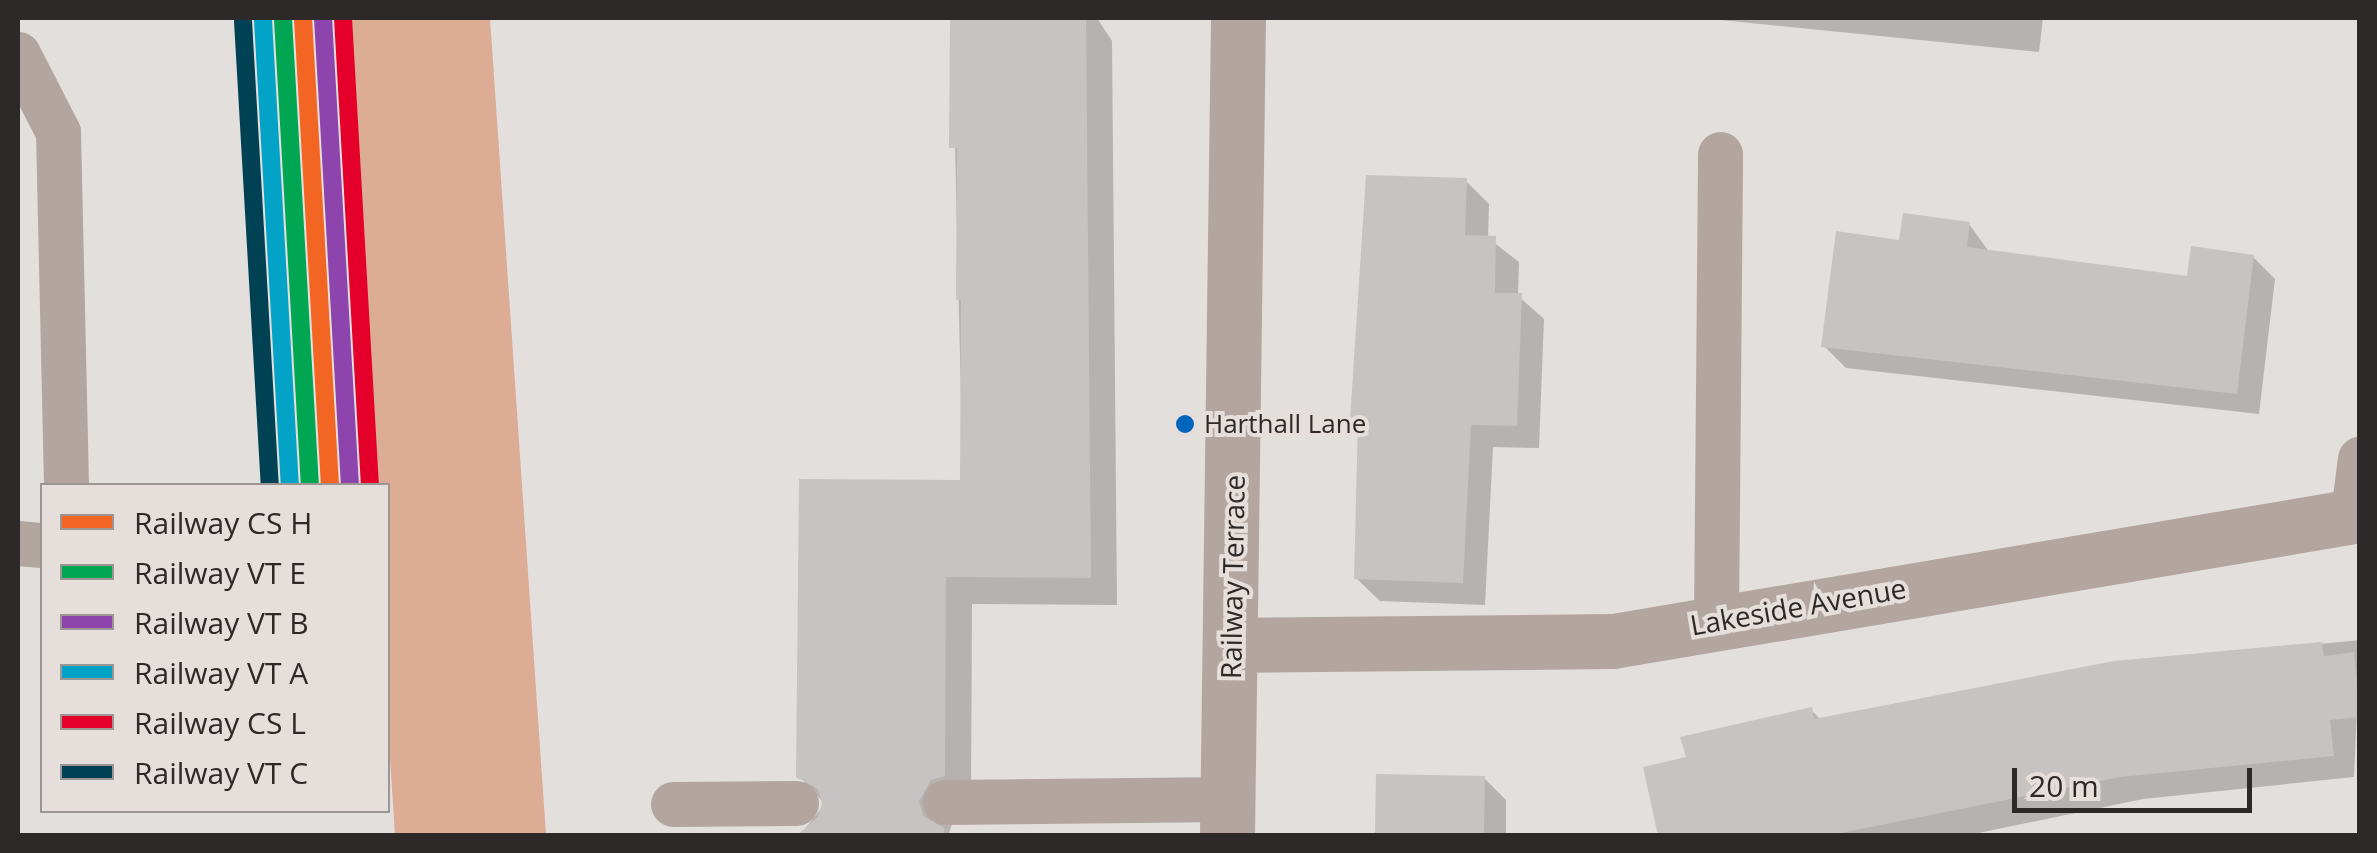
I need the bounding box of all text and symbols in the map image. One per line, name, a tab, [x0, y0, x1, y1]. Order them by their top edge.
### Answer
place label: Harthall Lane	[1204, 408, 1366, 440]
marker: Harthall Lane	[1175, 414, 1195, 434]
street label: Railway Terrace	[1213, 475, 1251, 679]
legend	[40, 483, 390, 813]
text: Railway CS H	[134, 502, 312, 543]
text: Railway VT E	[134, 552, 306, 593]
street label: Lakeside Avenue	[1687, 570, 1909, 642]
text: Railway VT B	[134, 602, 309, 643]
text: Railway VT A	[134, 652, 308, 693]
text: Railway CS L	[134, 702, 306, 743]
scale bar	[2017, 748, 2257, 810]
text: Railway VT C	[134, 752, 308, 793]
text: 20 m	[2029, 765, 2099, 806]

